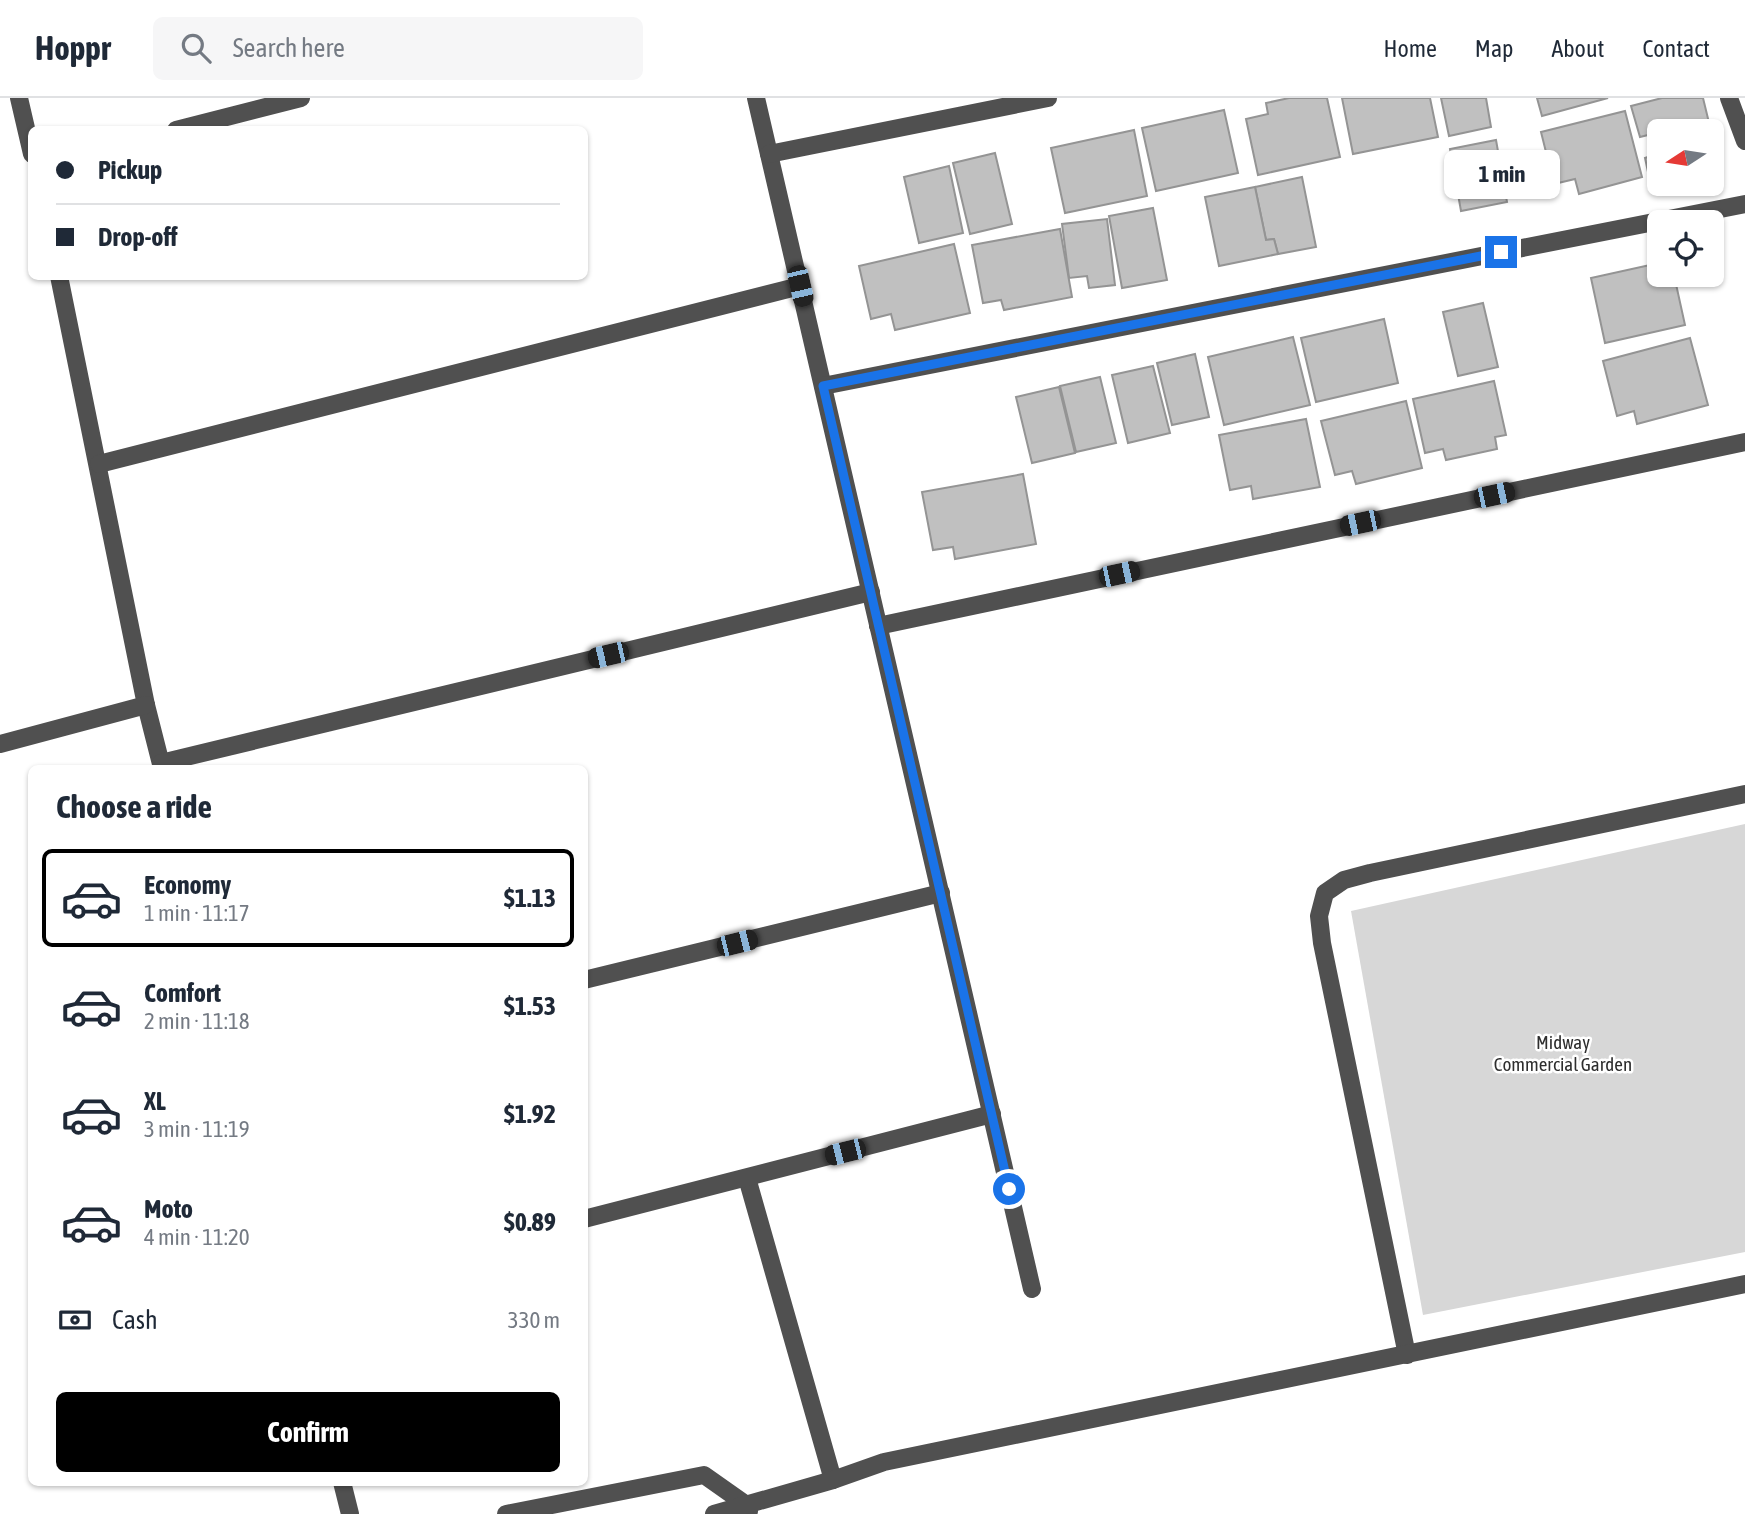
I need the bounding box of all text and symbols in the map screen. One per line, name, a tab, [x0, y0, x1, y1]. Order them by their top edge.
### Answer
search box	[153, 17, 643, 80]
text: Hoppr	[35, 29, 111, 67]
icon: search	[177, 29, 215, 67]
text: Search here	[233, 33, 345, 63]
text: Home	[1383, 35, 1437, 62]
text: Map	[1475, 35, 1513, 62]
text: About	[1551, 35, 1604, 62]
text: Contact	[1642, 35, 1710, 62]
north arrow	[1647, 119, 1724, 196]
map controls	[1647, 119, 1724, 287]
callout: 1 min	[1443, 150, 1559, 200]
text: Pickup	[98, 155, 162, 185]
text: 1 min	[1479, 161, 1525, 187]
button: locate	[1647, 210, 1724, 287]
text: Drop-off	[98, 222, 178, 252]
route end	[1485, 236, 1517, 268]
car	[786, 263, 815, 309]
car	[1472, 480, 1517, 510]
car	[1338, 508, 1383, 538]
car	[1097, 559, 1142, 589]
car	[586, 640, 631, 670]
text: Choose a ride	[56, 788, 212, 825]
icon: car	[60, 867, 123, 930]
text: Economy	[144, 870, 231, 900]
text: $1.13	[504, 883, 556, 913]
text: 1 min · 11:17	[144, 900, 250, 926]
car	[715, 928, 760, 958]
icon: car	[60, 975, 123, 1038]
text: Comfort	[144, 978, 221, 1008]
text: $1.53	[504, 991, 556, 1021]
text: 2 min · 11:18	[144, 1008, 250, 1034]
park label: Midway Commercial Garden	[1494, 1031, 1632, 1075]
icon: car	[60, 1083, 123, 1146]
text: XL	[144, 1086, 166, 1116]
text: $1.92	[504, 1099, 556, 1129]
text: 3 min · 11:19	[144, 1116, 250, 1142]
car	[823, 1137, 868, 1167]
route start	[993, 1173, 1025, 1205]
icon: car	[60, 1191, 123, 1254]
text: Moto	[144, 1194, 193, 1224]
text: $0.89	[504, 1207, 556, 1237]
text: 4 min · 11:20	[144, 1224, 250, 1250]
icon: cash	[56, 1301, 94, 1339]
text: Cash	[112, 1305, 158, 1335]
text: 330 m	[508, 1307, 560, 1333]
button: Confirm	[56, 1392, 560, 1472]

